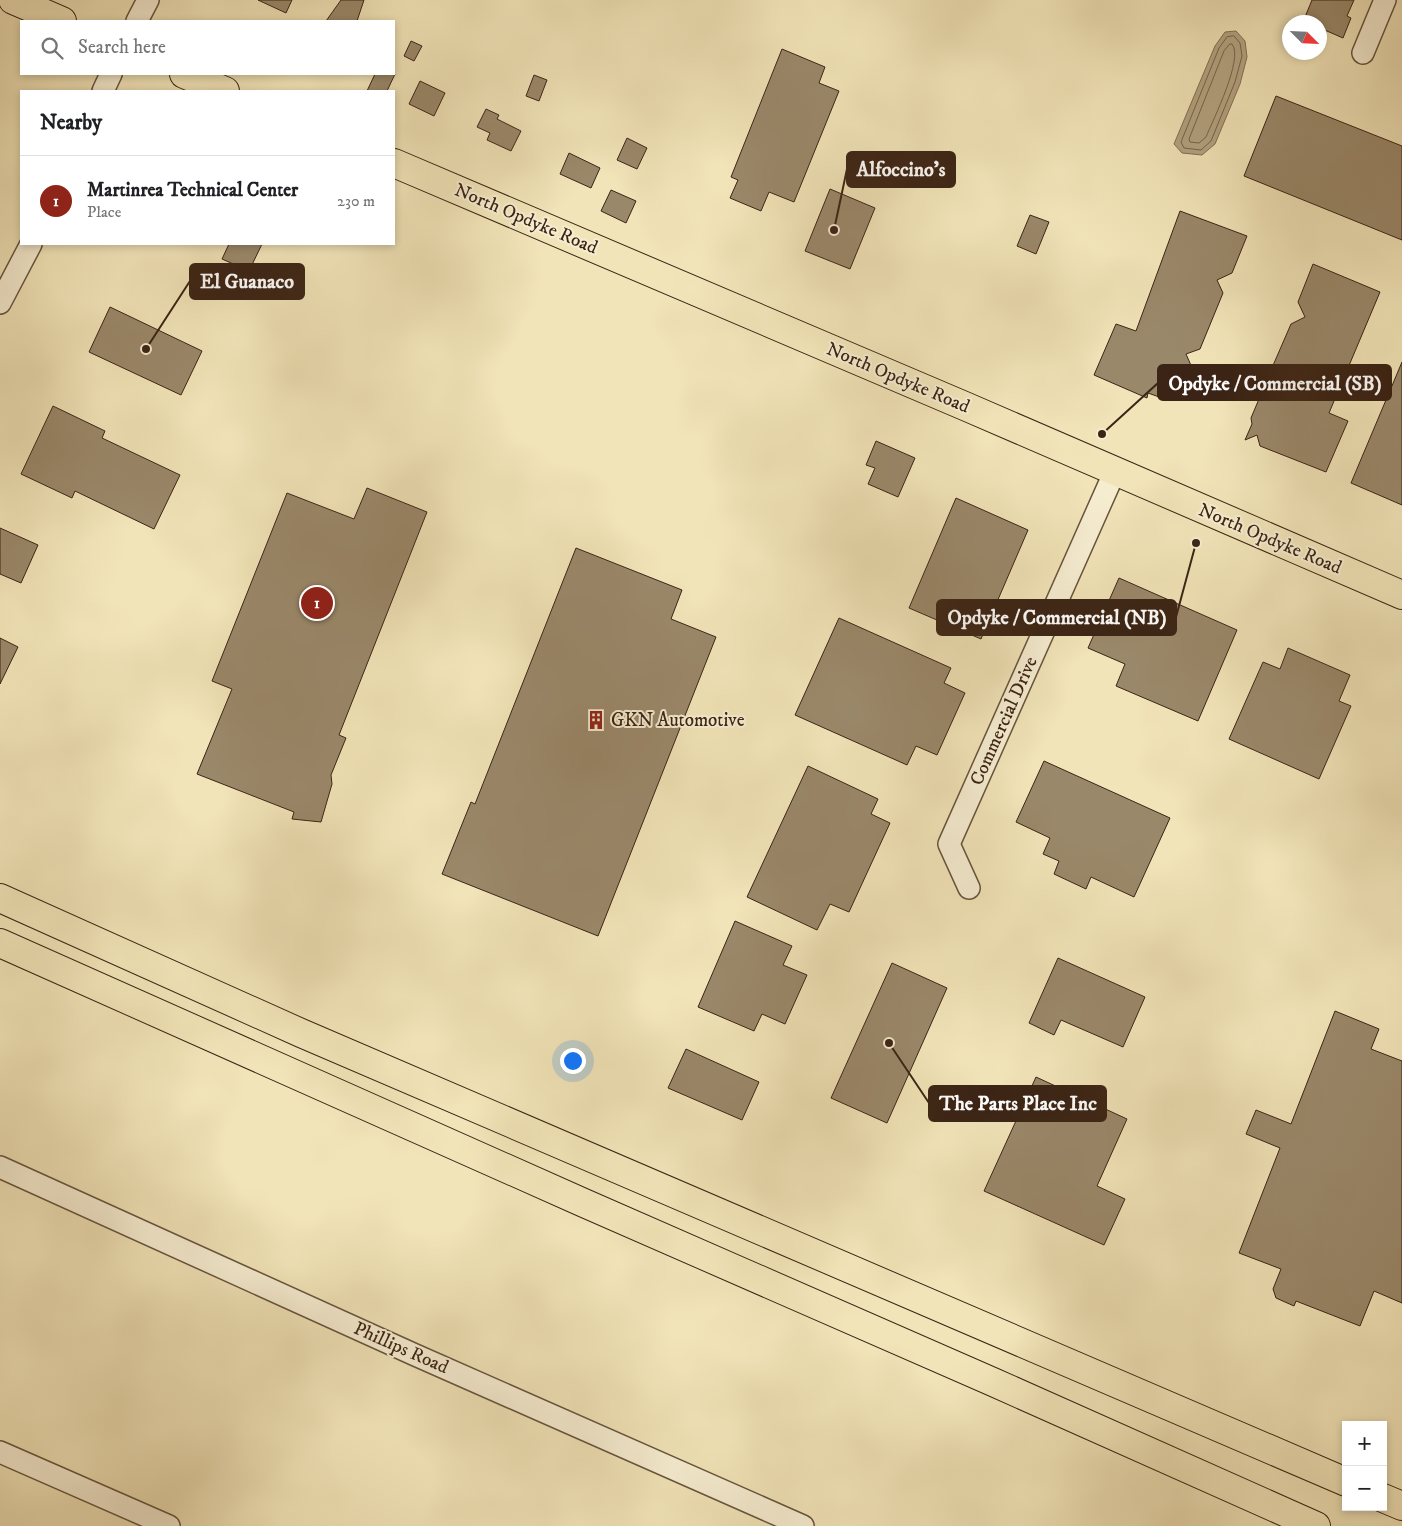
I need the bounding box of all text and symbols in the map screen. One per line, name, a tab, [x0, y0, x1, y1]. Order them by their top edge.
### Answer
north arrow	[1282, 15, 1327, 60]
search box	[20, 20, 395, 75]
icon: search	[38, 34, 66, 62]
text: Search here	[78, 36, 166, 59]
text: Nearby	[40, 110, 102, 136]
callout: Alfoccino's	[847, 152, 955, 187]
text: Alfoccino's	[856, 158, 946, 183]
street label: North Opdyke Road	[451, 178, 601, 260]
text: Martinrea Technical Center	[87, 179, 298, 202]
text: 1	[53, 191, 59, 211]
text: 230 m	[337, 191, 375, 211]
text: Place	[87, 202, 121, 222]
callout: El Guanaco	[190, 264, 304, 299]
text: El Guanaco	[200, 270, 294, 295]
street label: North Opdyke Road	[823, 337, 973, 419]
callout: Opdyke / Commercial (SB)	[1158, 365, 1391, 400]
text: Opdyke / Commercial (SB)	[1169, 372, 1382, 397]
street label: North Opdyke Road	[1195, 498, 1345, 580]
pin: 1	[301, 584, 333, 622]
callout: Opdyke / Commercial (NB)	[937, 600, 1176, 635]
text: Opdyke / Commercial (NB)	[947, 606, 1167, 631]
street label: Commercial Drive	[965, 653, 1043, 789]
building icon: GKN Automotive	[585, 709, 607, 731]
place label: GKN Automotive	[611, 709, 745, 732]
your location	[560, 1048, 586, 1074]
callout: The Parts Place Inc	[929, 1086, 1106, 1121]
text: The Parts Place Inc	[938, 1092, 1097, 1117]
street label: Phillips Road	[350, 1317, 453, 1379]
map controls	[1342, 1421, 1387, 1511]
button: +	[1342, 1421, 1387, 1466]
button: −	[1342, 1466, 1387, 1511]

